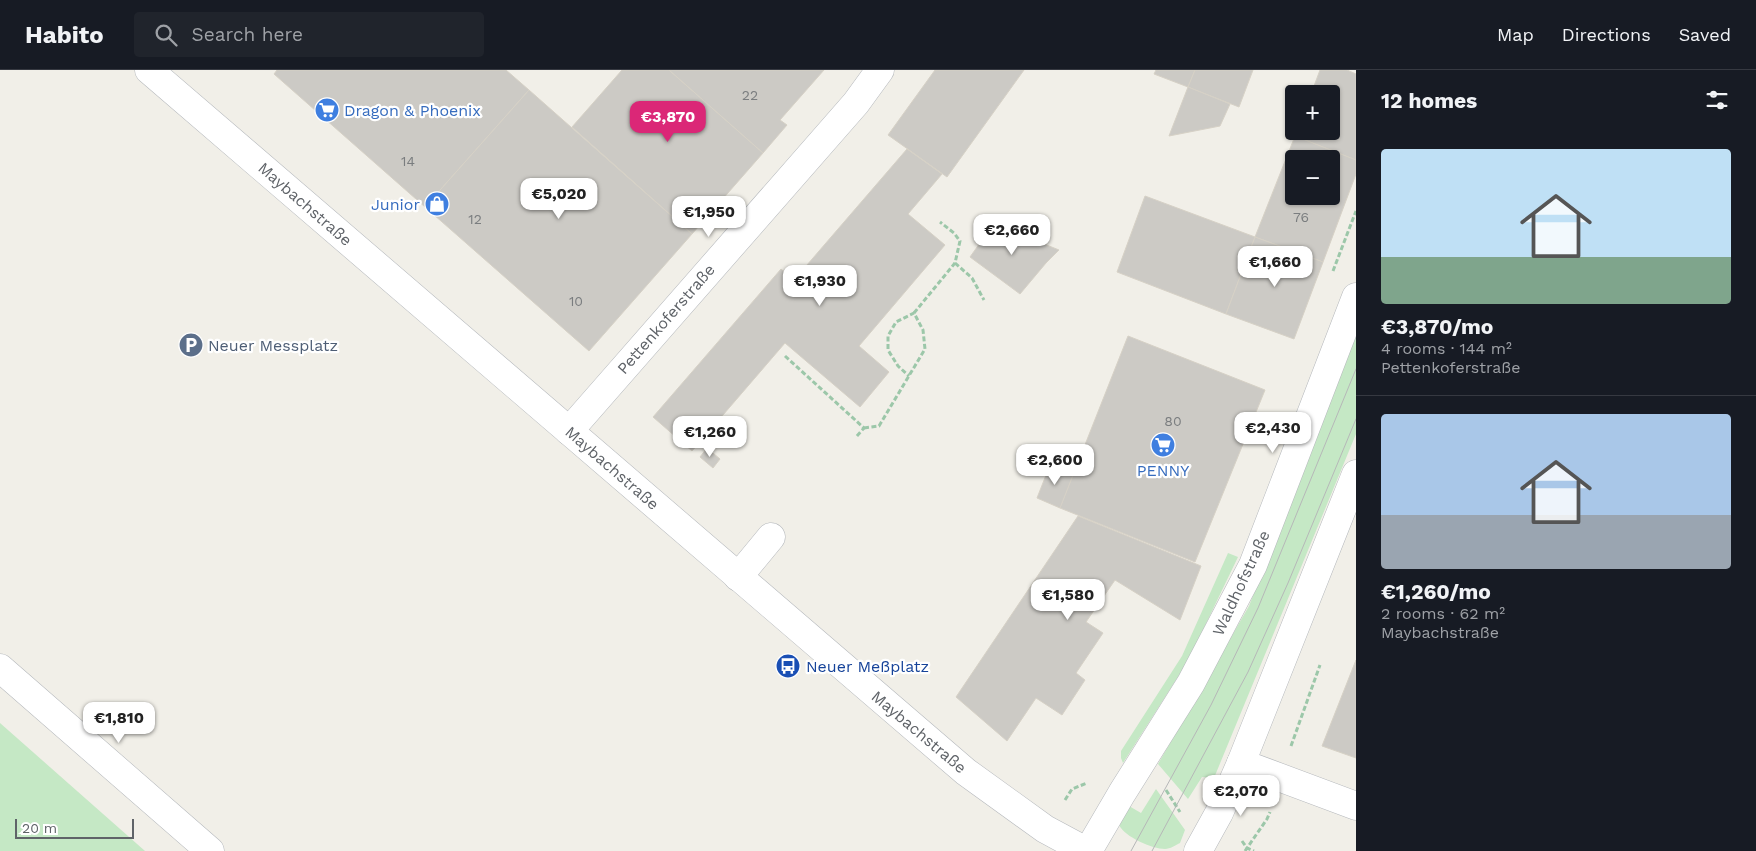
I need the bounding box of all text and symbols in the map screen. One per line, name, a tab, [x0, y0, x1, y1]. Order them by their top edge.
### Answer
search box	[134, 12, 484, 57]
text: Habito	[25, 21, 104, 49]
icon: search	[152, 21, 180, 49]
text: Search here	[192, 23, 303, 46]
text: Map	[1497, 24, 1534, 45]
text: Directions	[1562, 24, 1651, 45]
text: Saved	[1679, 24, 1731, 45]
map controls	[1285, 85, 1340, 205]
button: +	[1285, 85, 1340, 140]
icon: filters	[1703, 86, 1731, 114]
house number: 22	[742, 87, 758, 103]
text: 12 homes	[1381, 88, 1477, 113]
supermarket icon: Dragon & Phoenix	[314, 97, 340, 123]
pin: €3,870	[627, 100, 709, 143]
place label: Dragon & Phoenix	[344, 101, 481, 120]
text: €3,870	[641, 107, 695, 126]
button: −	[1285, 150, 1340, 205]
house number: 14	[401, 153, 415, 169]
street label: Maybachstraße	[254, 158, 356, 250]
pin: €5,020	[518, 178, 600, 220]
icon: home	[1511, 181, 1601, 271]
text: €5,020	[531, 184, 587, 203]
shop icon: Junior	[424, 191, 450, 217]
place label: Junior	[371, 195, 420, 214]
pin: €1,950	[668, 196, 750, 238]
text: €1,950	[683, 202, 735, 221]
house number: 76	[1293, 209, 1309, 225]
house number: 12	[468, 211, 482, 227]
pin: €2,660	[971, 214, 1053, 256]
text: €2,660	[984, 220, 1040, 239]
pin: €1,660	[1234, 246, 1316, 288]
text: €1,660	[1249, 252, 1301, 271]
street label: Pettenkoferstraße	[613, 260, 719, 378]
pin: €1,930	[779, 264, 861, 307]
text: €1,930	[794, 271, 846, 290]
house number: 10	[569, 293, 583, 309]
text: €3,870/mo	[1381, 314, 1493, 339]
parking icon: Neuer Messplatz	[178, 332, 204, 358]
place label: Neuer Messplatz	[208, 336, 338, 355]
text: 4 rooms · 144 m²	[1381, 339, 1512, 358]
text: Pettenkoferstraße	[1381, 358, 1520, 377]
pin: €2,430	[1232, 412, 1314, 454]
house number: 80	[1164, 413, 1182, 429]
pin: €1,260	[669, 416, 751, 458]
text: €2,430	[1245, 418, 1301, 437]
street label: Maybachstraße	[561, 422, 663, 514]
text: €1,260	[684, 422, 736, 441]
supermarket icon: PENNY	[1150, 432, 1176, 458]
pin: €2,600	[1014, 444, 1096, 486]
icon: home	[1511, 447, 1601, 537]
text: €2,600	[1027, 450, 1083, 469]
place label: PENNY	[1137, 461, 1189, 480]
street label: Waldhofstraße	[1208, 527, 1274, 639]
pin: €1,580	[1027, 578, 1109, 621]
text: €1,260/mo	[1381, 579, 1491, 604]
text: €1,580	[1042, 585, 1094, 604]
text: 2 rooms · 62 m²	[1381, 604, 1505, 623]
text: Maybachstraße	[1381, 623, 1499, 642]
bus stop icon: Neuer Meßplatz	[775, 653, 801, 679]
place label: Neuer Meßplatz	[806, 657, 929, 676]
street label: Maybachstraße	[868, 687, 970, 777]
pin: €1,810	[78, 702, 160, 744]
text: €1,810	[94, 708, 144, 727]
pin: €2,070	[1200, 774, 1282, 817]
text: €2,070	[1214, 781, 1268, 800]
scale bar	[15, 816, 134, 839]
text: 20 m	[22, 820, 57, 836]

